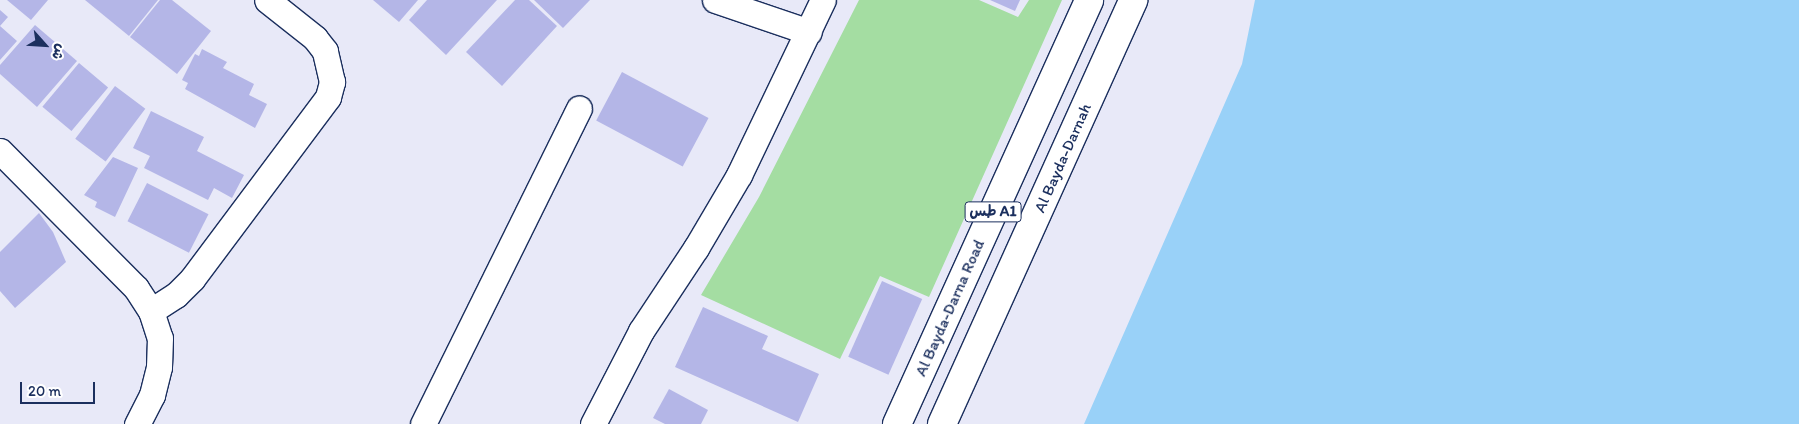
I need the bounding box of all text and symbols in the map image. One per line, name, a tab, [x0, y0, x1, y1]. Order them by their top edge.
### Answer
north arrow	[20, 20, 70, 70]
text: ش	[48, 41, 70, 62]
street label: Al Bayda-Darnah	[1030, 100, 1096, 216]
road number: طس A1	[964, 200, 1022, 224]
street label: Al Bayda-Darna Road	[911, 237, 989, 379]
scale bar	[22, 372, 98, 404]
text: 20 m	[28, 382, 61, 400]

